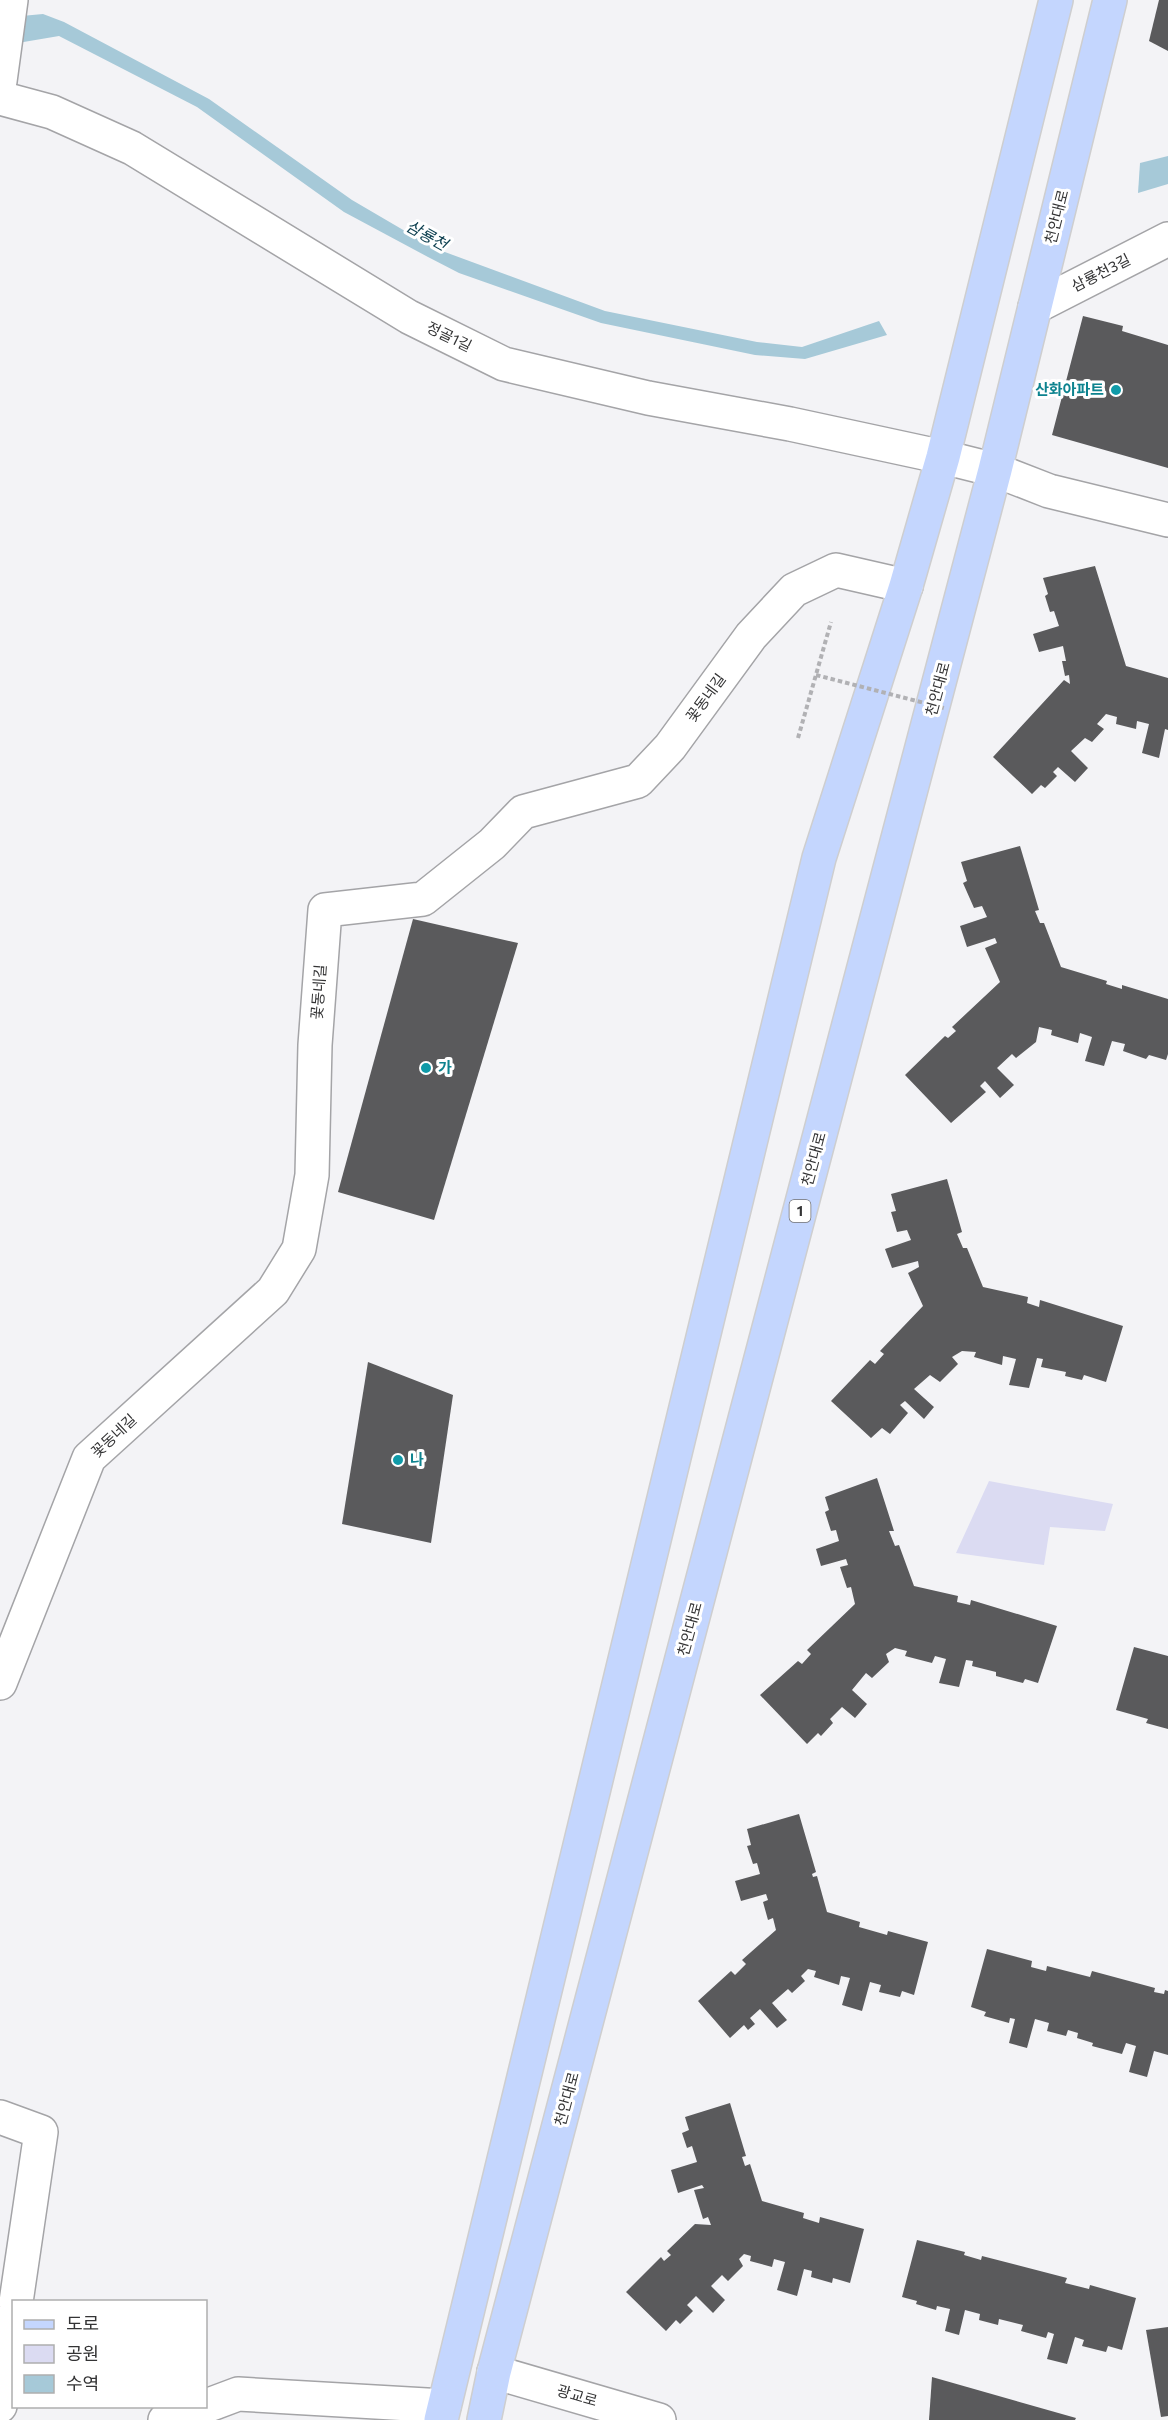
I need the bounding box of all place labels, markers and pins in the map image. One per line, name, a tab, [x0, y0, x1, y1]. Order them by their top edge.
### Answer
place label: 산화아파트	[1035, 380, 1104, 398]
marker: 산화아파트	[1109, 383, 1123, 397]
place label: 가	[438, 1058, 452, 1076]
marker: 가	[419, 1061, 433, 1075]
place label: 나	[410, 1450, 424, 1468]
marker: 나	[391, 1453, 405, 1467]

